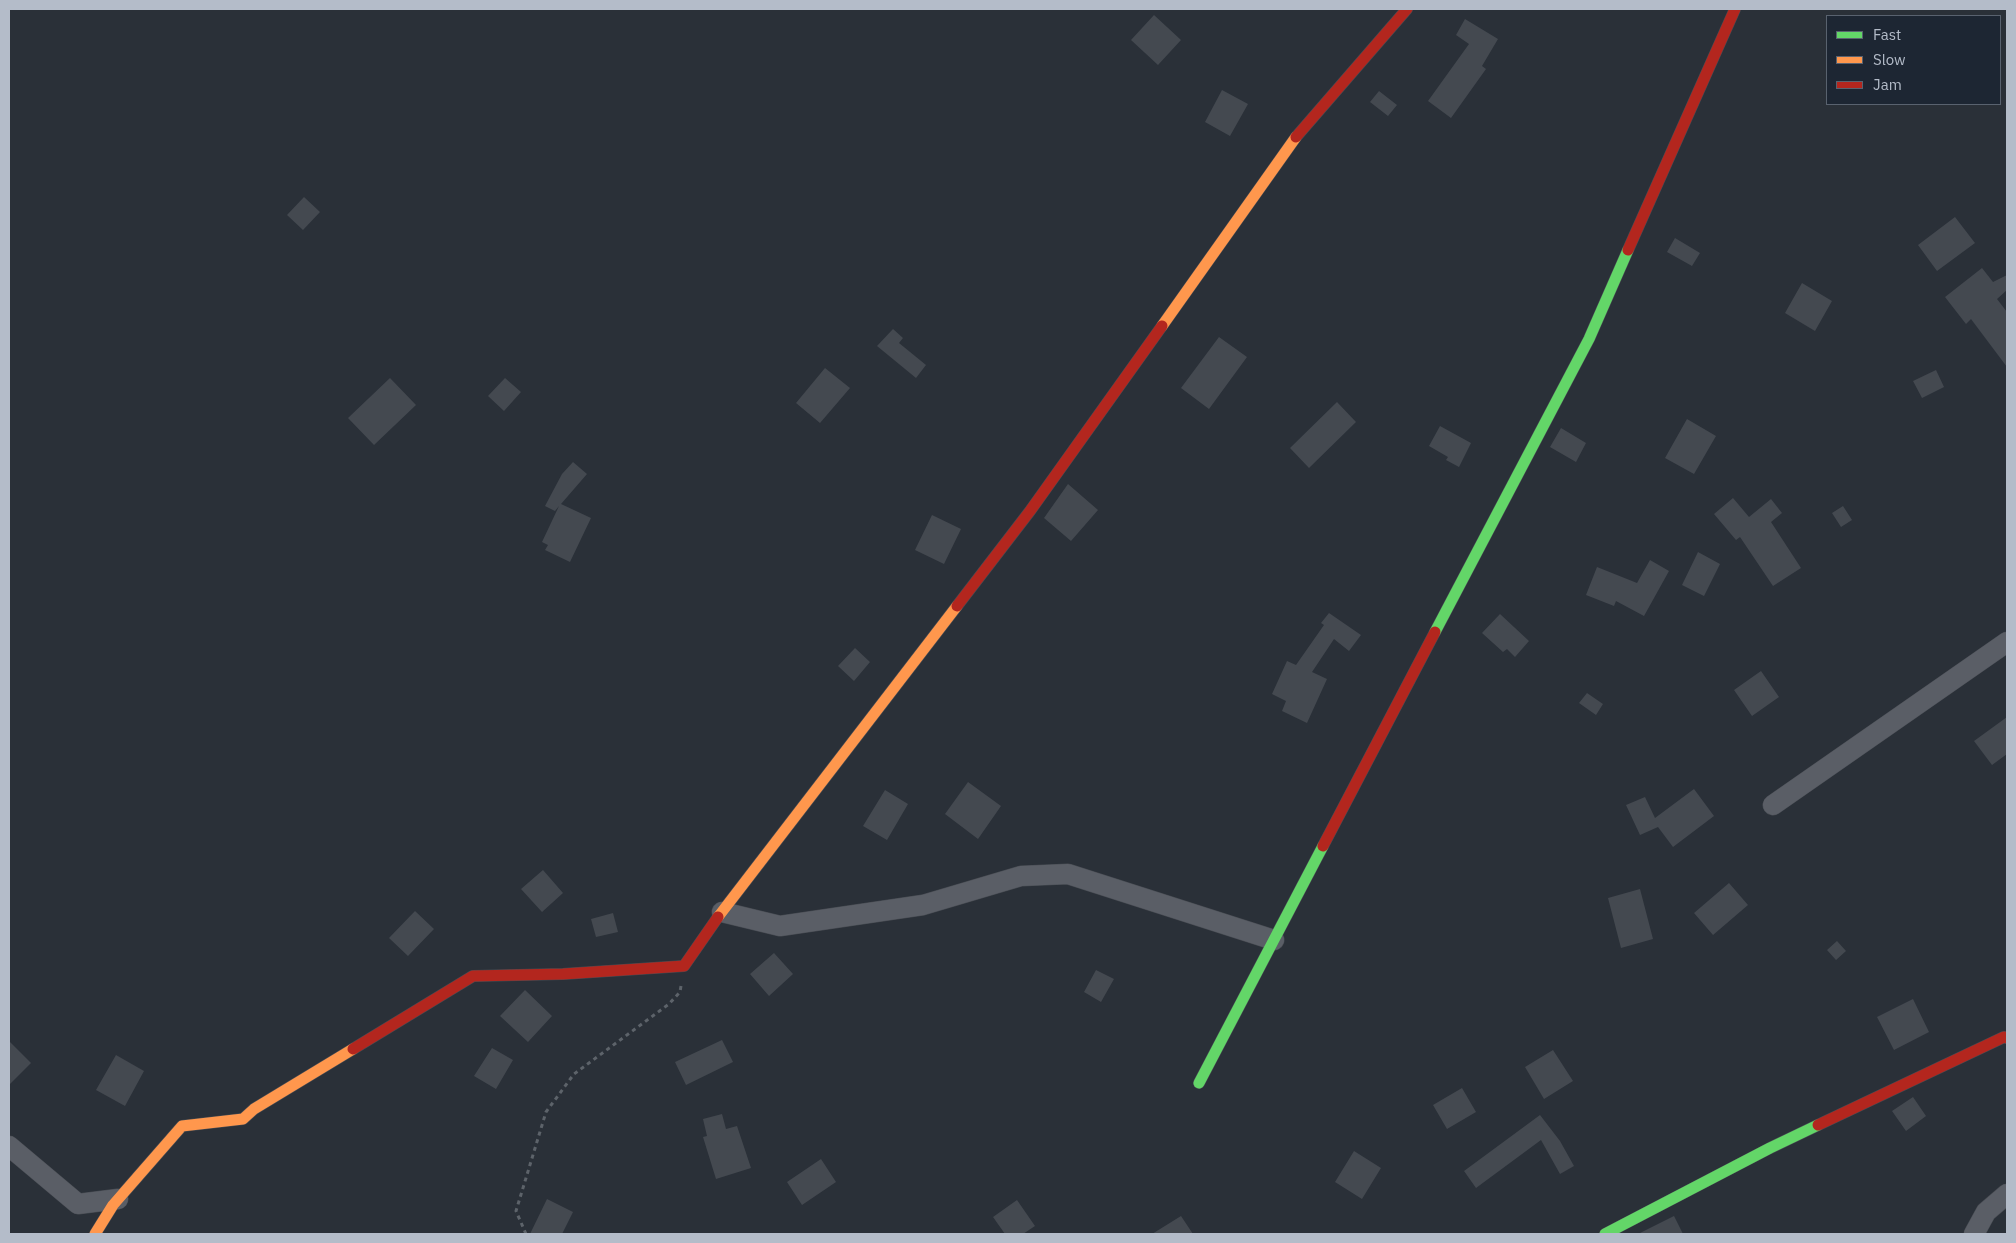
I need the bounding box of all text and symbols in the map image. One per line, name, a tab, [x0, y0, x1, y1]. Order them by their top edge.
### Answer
legend	[1826, 15, 2001, 105]
text: Fast	[1873, 25, 1901, 44]
text: Slow	[1873, 50, 1906, 69]
text: Jam	[1873, 75, 1902, 94]

